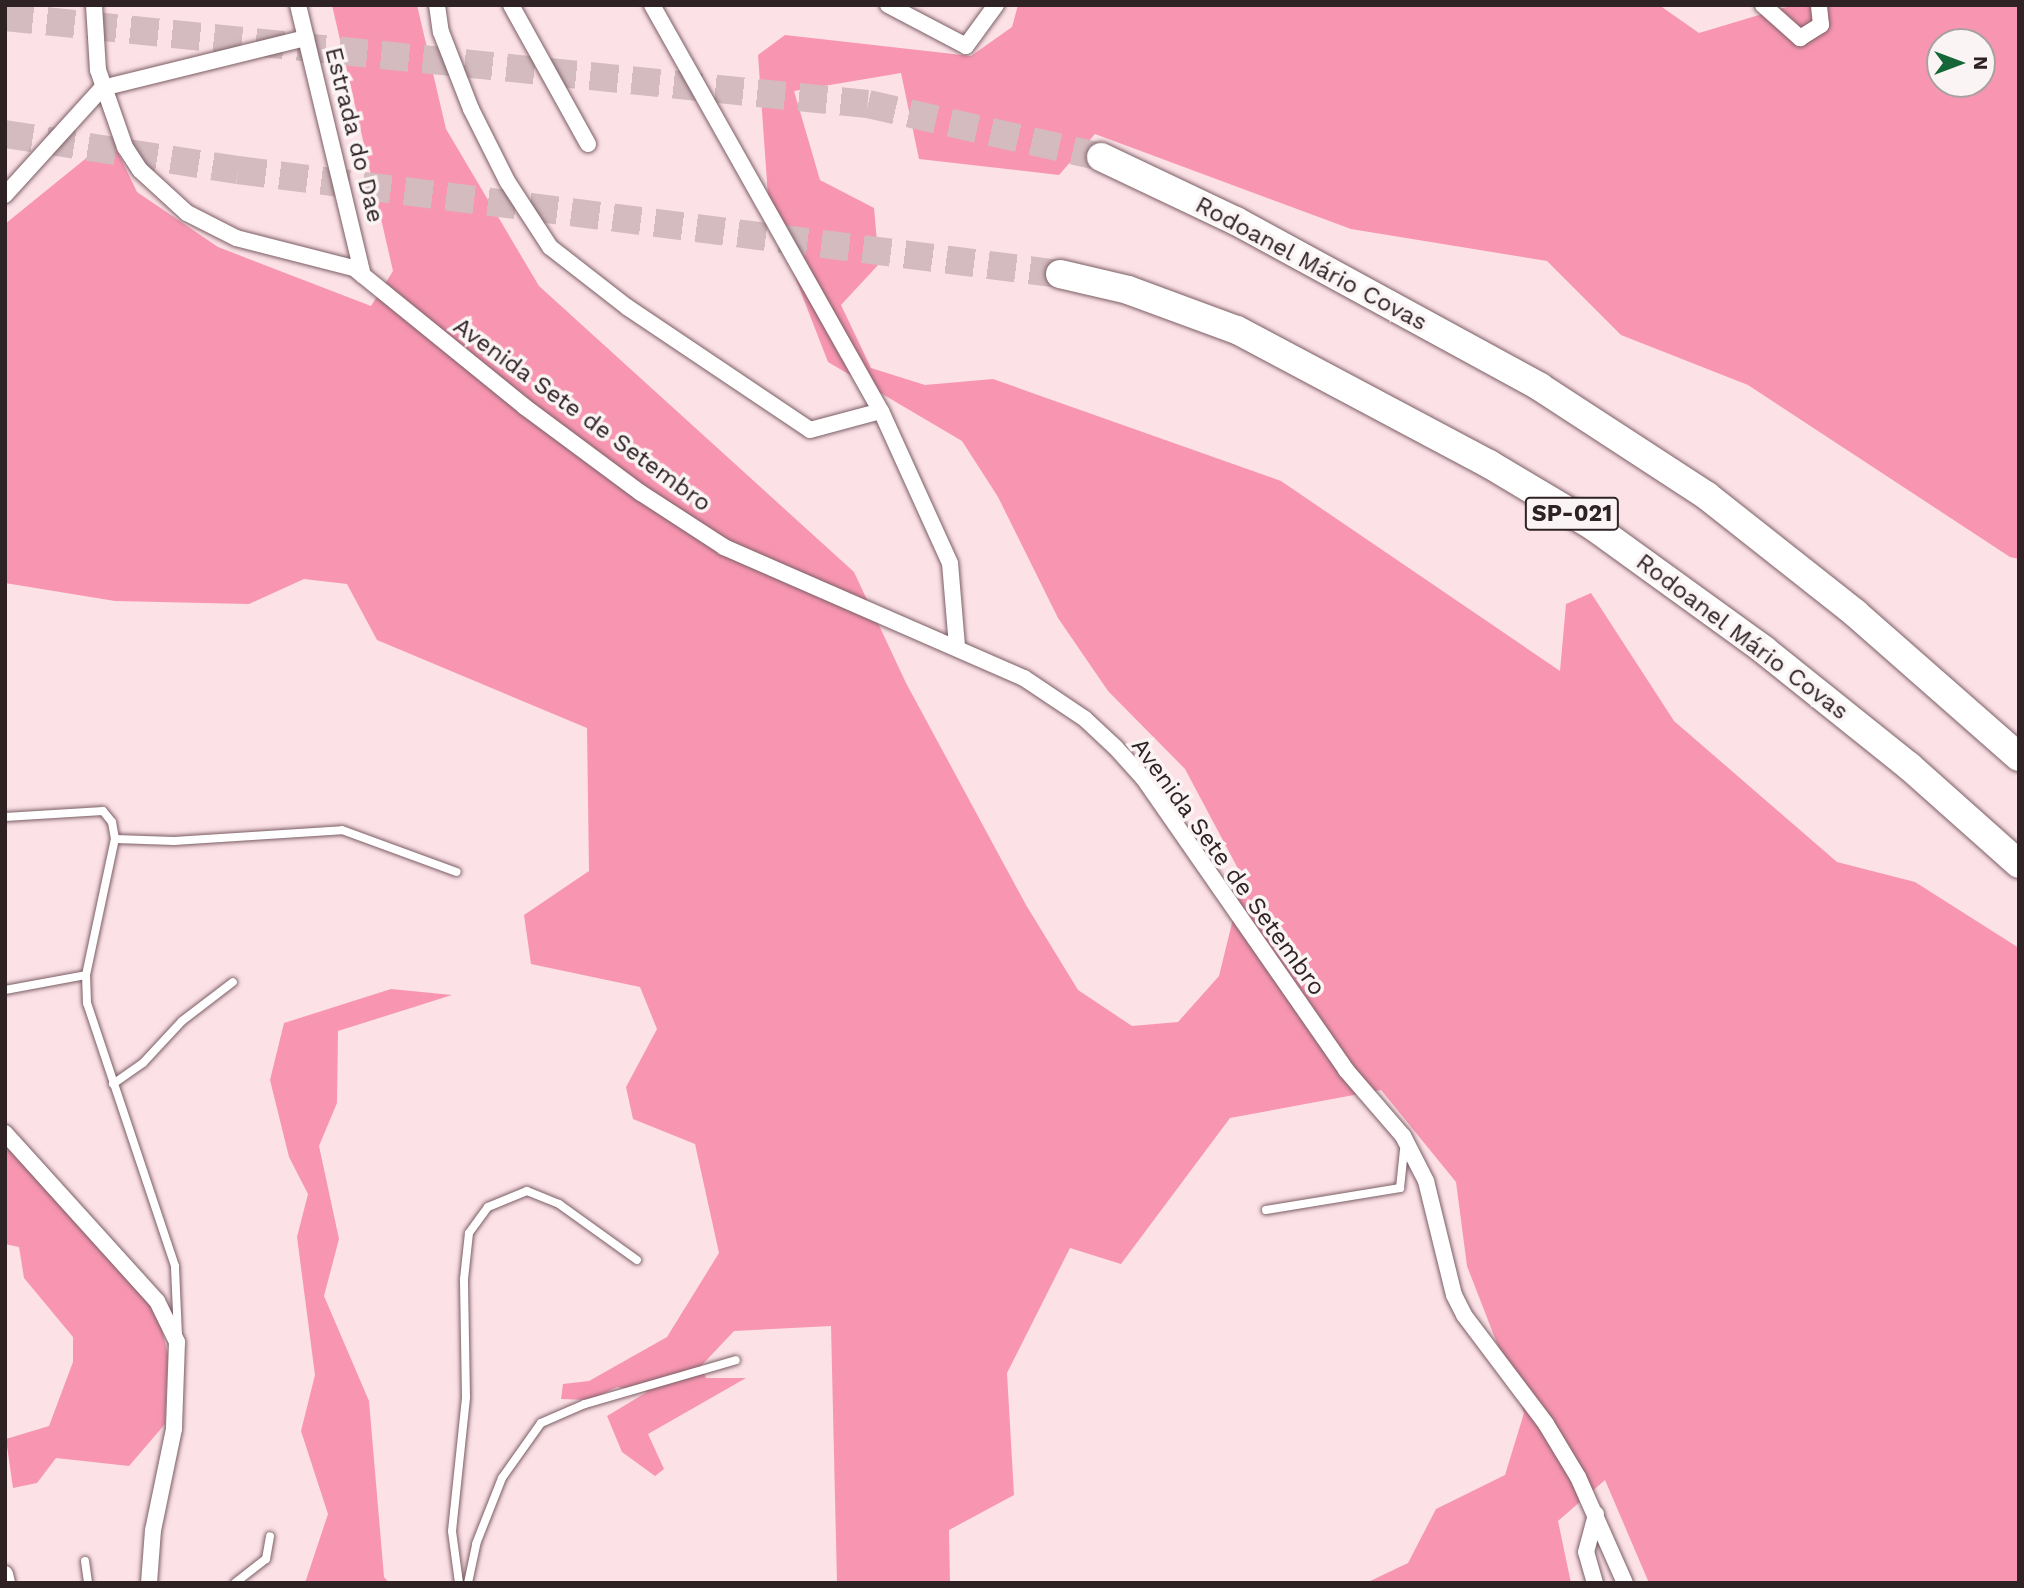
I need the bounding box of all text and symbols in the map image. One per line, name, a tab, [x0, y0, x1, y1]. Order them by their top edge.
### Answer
north arrow	[1926, 28, 1996, 98]
street label: Estrada do Dae	[318, 44, 390, 226]
text: N	[1969, 56, 1992, 70]
street label: Rodoanel Mário Covas	[1190, 190, 1432, 338]
street label: Avenida Sete de Setembro	[447, 312, 717, 518]
road number: SP-021	[1525, 494, 1619, 534]
street label: Rodoanel Mário Covas	[1630, 548, 1854, 726]
street label: Avenida Sete de Setembro	[1125, 732, 1331, 1002]

